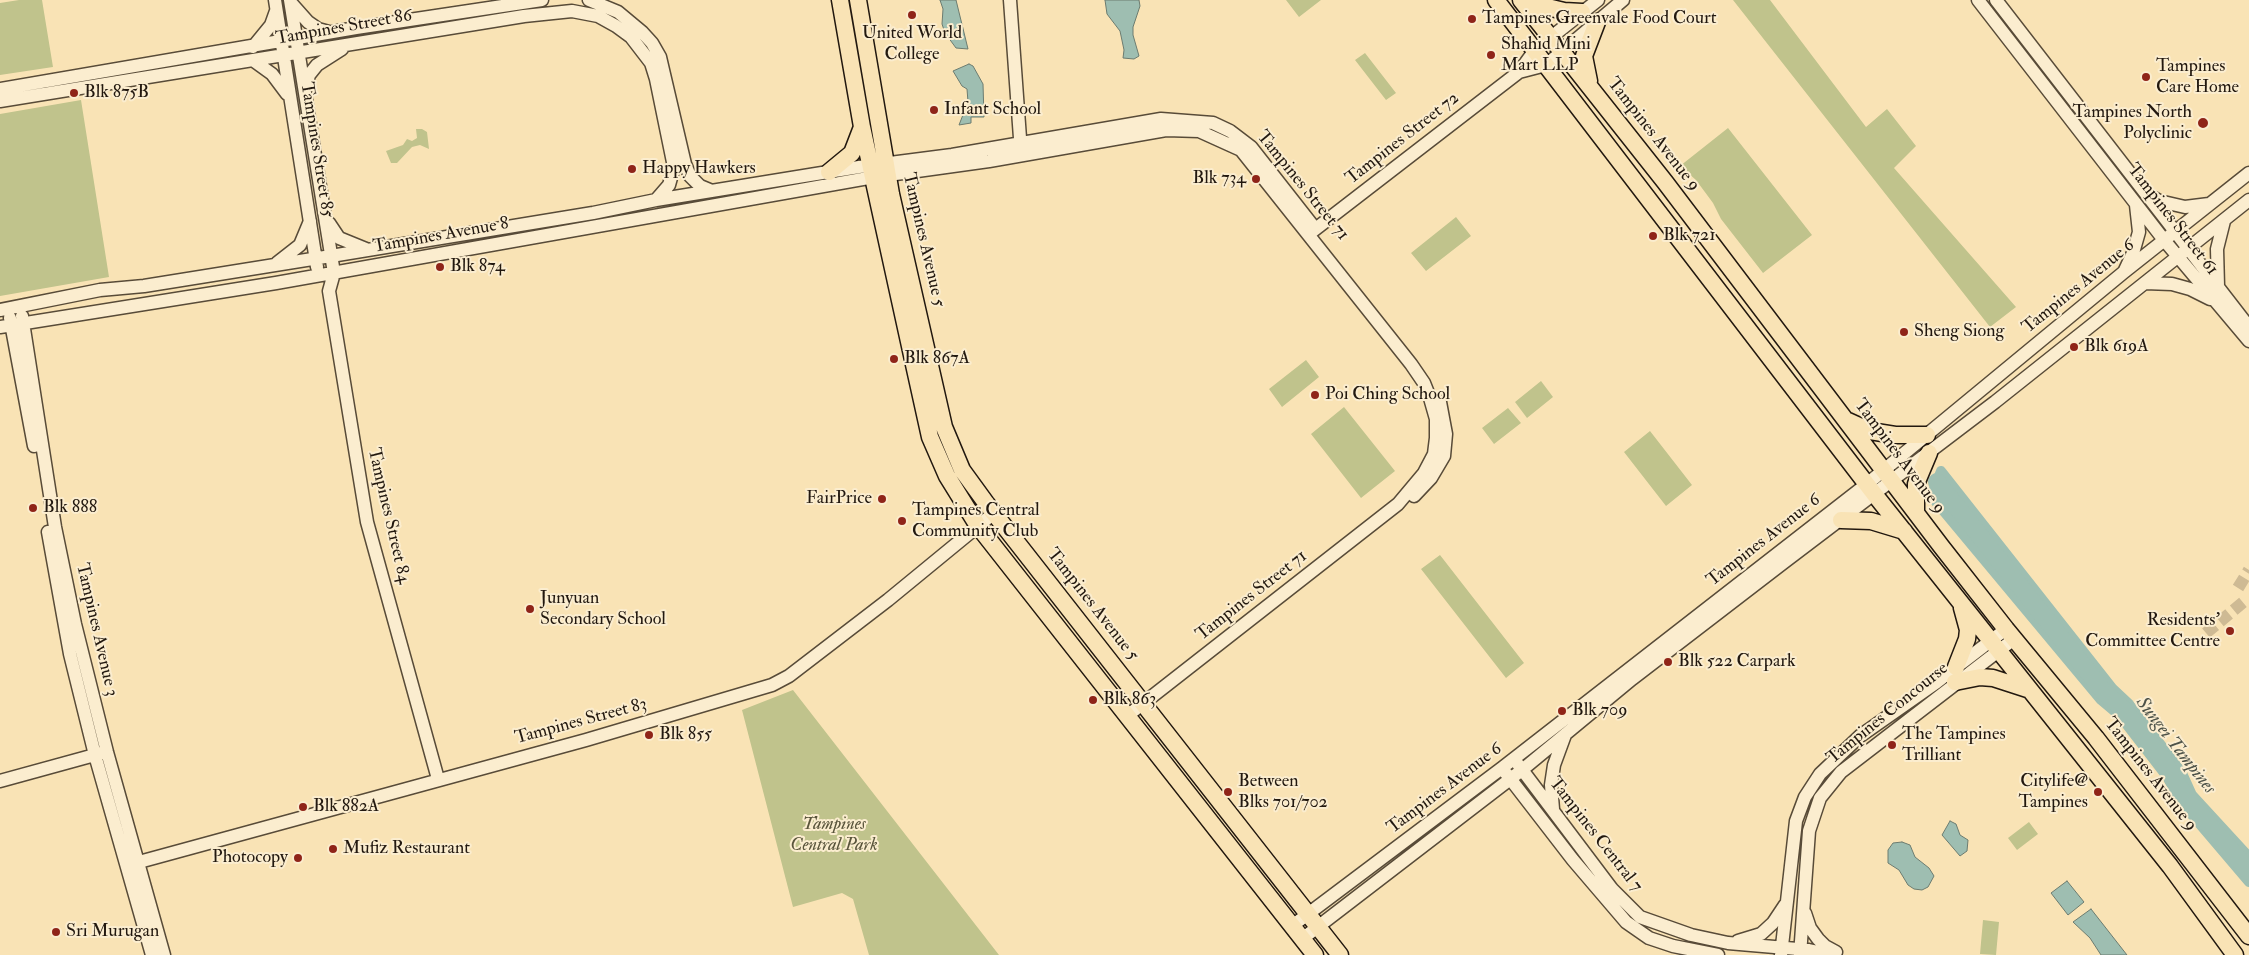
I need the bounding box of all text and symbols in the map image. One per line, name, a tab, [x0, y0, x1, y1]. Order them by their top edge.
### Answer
street label: Tampines Street 86	[274, 5, 414, 51]
place label: Tampines Greenvale Food Court	[1482, 8, 1717, 30]
marker: United World College	[906, 9, 918, 21]
marker: Tampines Greenvale Food Court	[1466, 13, 1478, 25]
place label: United World College	[862, 23, 962, 66]
place label: Shahid Mini Mart LLP	[1501, 34, 1591, 76]
marker: Shahid Mini Mart LLP	[1485, 49, 1497, 61]
place label: Tampines Care Home	[2156, 56, 2239, 98]
marker: Tampines Care Home	[2140, 71, 2152, 83]
street label: Tampines Avenue 9	[1602, 74, 1704, 196]
street label: Tampines Street 85	[295, 81, 337, 219]
place label: Blk 875B	[84, 82, 149, 104]
marker: Blk 875B	[68, 87, 80, 99]
street label: Tampines Street 72	[1342, 88, 1464, 190]
place label: Infant School	[944, 99, 1041, 121]
place label: Tampines North Polyclinic	[2072, 102, 2192, 144]
marker: Infant School	[928, 104, 940, 116]
marker: Tampines North Polyclinic	[2196, 116, 2210, 130]
street label: Tampines Street 71	[1251, 127, 1353, 245]
place label: Happy Hawkers	[642, 158, 756, 180]
street label: Tampines Street 61	[2122, 160, 2222, 280]
marker: Happy Hawkers	[626, 163, 638, 175]
place label: Blk 734	[1192, 168, 1246, 190]
street label: Tampines Avenue 5	[897, 171, 949, 309]
marker: Blk 734	[1250, 173, 1262, 185]
street label: Tampines Avenue 8	[371, 213, 511, 259]
place label: Blk 721	[1663, 225, 1716, 247]
marker: Blk 721	[1647, 230, 1659, 242]
street label: Tampines Avenue 6	[2018, 235, 2140, 339]
place label: Blk 874	[450, 256, 505, 278]
marker: Blk 874	[434, 261, 446, 273]
place label: Sheng Siong	[1914, 321, 2004, 343]
marker: Sheng Siong	[1898, 326, 1910, 338]
place label: Blk 619A	[2084, 336, 2149, 358]
marker: Blk 619A	[2068, 341, 2080, 353]
place label: Blk 867A	[904, 348, 970, 370]
marker: Blk 867A	[888, 353, 900, 365]
place label: Poi Ching School	[1325, 384, 1450, 406]
marker: Poi Ching School	[1309, 389, 1321, 401]
street label: Tampines Avenue 9	[1849, 395, 1949, 519]
street label: Tampines Street 84	[362, 446, 414, 586]
place label: FairPrice	[806, 488, 872, 510]
street label: Tampines Avenue 6	[1703, 490, 1825, 592]
marker: FairPrice	[876, 493, 888, 505]
place label: Blk 888	[43, 497, 97, 519]
place label: Tampines Central Community Club	[912, 500, 1040, 542]
marker: Blk 888	[27, 502, 39, 514]
marker: Tampines Central Community Club	[896, 515, 908, 527]
street label: Tampines Avenue 5	[1041, 544, 1143, 666]
street label: Tampines Street 71	[1192, 546, 1312, 646]
street label: Tampines Avenue 3	[70, 561, 122, 699]
place label: Junyuan Secondary School	[540, 588, 666, 630]
marker: Junyuan Secondary School	[524, 603, 536, 615]
place label: Residents' Committee Centre	[2085, 610, 2220, 652]
marker: Residents' Committee Centre	[2224, 625, 2236, 637]
place label: Blk 522 Carpark	[1678, 651, 1796, 673]
marker: Blk 522 Carpark	[1662, 656, 1674, 668]
street label: Tampines Concourse	[1823, 658, 1953, 770]
place label: Blk 863	[1103, 689, 1156, 711]
water label: Sungei Tampines	[2130, 693, 2220, 799]
street label: Tampines Street 83	[513, 694, 649, 750]
marker: Blk 863	[1087, 694, 1099, 706]
place label: Blk 709	[1572, 700, 1627, 722]
marker: Blk 709	[1556, 705, 1568, 717]
street label: Tampines Avenue 9	[2099, 714, 2201, 836]
place label: Blk 855	[659, 724, 712, 746]
place label: The Tampines Trilliant	[1902, 724, 2006, 766]
marker: Blk 855	[643, 729, 655, 741]
street label: Tampines Avenue 6	[1383, 739, 1507, 839]
marker: The Tampines Trilliant	[1886, 739, 1898, 751]
place label: Between Blks 701/702	[1238, 771, 1328, 814]
place label: Citylife@ Tampines	[2019, 771, 2088, 814]
street label: Tampines Central 7	[1543, 773, 1647, 897]
marker: Between Blks 701/702	[1222, 786, 1234, 798]
marker: Citylife@ Tampines	[2092, 786, 2104, 798]
place label: Blk 882A	[313, 796, 379, 818]
marker: Blk 882A	[297, 801, 309, 813]
park label: Tampines Central Park	[790, 814, 878, 856]
place label: Mufiz Restaurant	[343, 838, 470, 860]
marker: Mufiz Restaurant	[327, 843, 339, 855]
place label: Photocopy	[212, 847, 288, 869]
marker: Photocopy	[292, 852, 304, 864]
place label: Sri Murugan	[66, 921, 159, 943]
marker: Sri Murugan	[50, 926, 62, 938]

